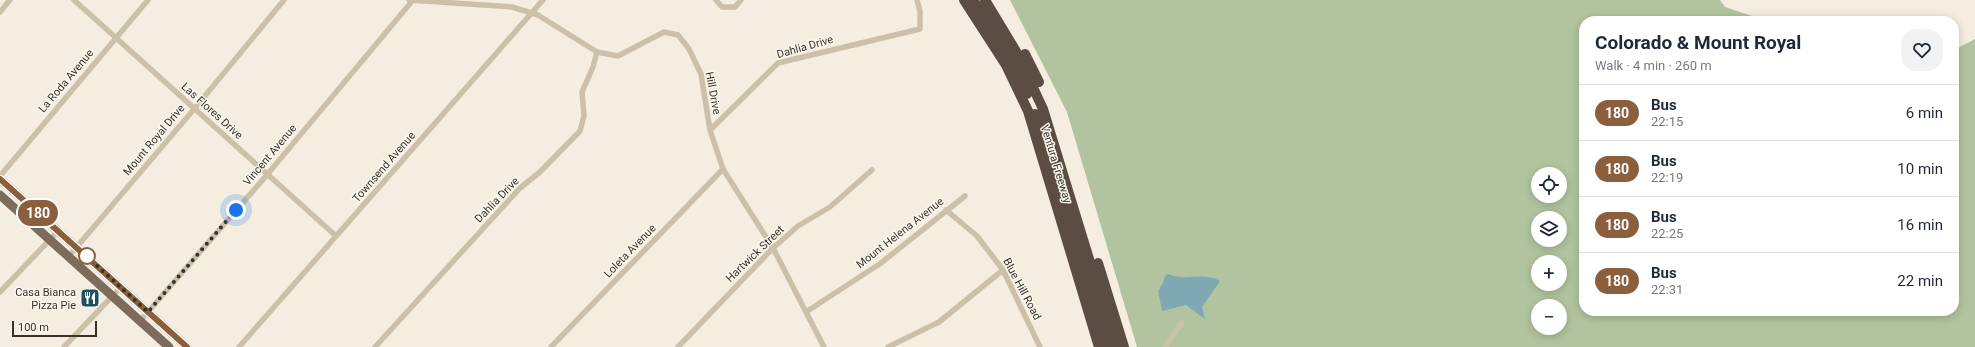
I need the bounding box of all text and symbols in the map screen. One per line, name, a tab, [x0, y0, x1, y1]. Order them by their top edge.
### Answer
button: heart	[1901, 29, 1943, 71]
text: Colorado & Mount Royal	[1595, 31, 1801, 54]
street label: Dahlia Drive	[775, 33, 835, 61]
street label: La Roda Avenue	[36, 47, 96, 115]
text: Walk · 4 min · 260 m	[1595, 58, 1712, 73]
street label: Hill Drive	[702, 71, 724, 116]
street label: Las Flores Drive	[179, 80, 245, 142]
text: Bus	[1651, 96, 1677, 114]
street label: Mount Royal Drive	[121, 102, 188, 178]
text: 6 min	[1906, 104, 1943, 122]
text: 180	[1605, 105, 1629, 121]
text: 22:15	[1651, 114, 1683, 129]
street label: Vincent Avenue	[241, 122, 299, 188]
street label: Ventura Freeway	[1038, 123, 1074, 205]
street label: Townsend Avenue	[350, 129, 418, 205]
text: Bus	[1651, 152, 1677, 170]
text: 10 min	[1897, 160, 1943, 178]
text: 180	[1605, 161, 1629, 177]
map controls	[1531, 167, 1567, 335]
button: locate	[1531, 167, 1567, 203]
text: 22:19	[1651, 170, 1683, 185]
street label: Dahlia Drive	[472, 174, 522, 225]
street label: Mount Helena Avenue	[854, 195, 946, 271]
line badge: 180	[15, 200, 61, 226]
your location	[226, 200, 246, 220]
text: 180	[26, 205, 50, 221]
text: Bus	[1651, 208, 1677, 226]
button: layers	[1531, 211, 1567, 247]
text: 16 min	[1897, 216, 1943, 234]
text: 180	[1605, 217, 1629, 233]
street label: Loleta Avenue	[601, 222, 659, 280]
street label: Hartwick Street	[723, 223, 787, 285]
text: 22:25	[1651, 226, 1683, 241]
unlabelled marker	[78, 247, 96, 265]
button: +	[1531, 255, 1567, 291]
street label: Blue Hill Road	[1000, 256, 1044, 322]
text: Bus	[1651, 264, 1677, 282]
text: 22 min	[1897, 272, 1943, 290]
text: 180	[1605, 273, 1629, 289]
text: 22:31	[1651, 282, 1683, 297]
place label: Casa Bianca Pizza Pie	[15, 286, 76, 312]
restaurant icon: Casa Bianca Pizza Pie	[79, 287, 101, 309]
button: −	[1531, 299, 1567, 335]
scale bar	[12, 319, 97, 338]
text: 100 m	[18, 321, 49, 334]

